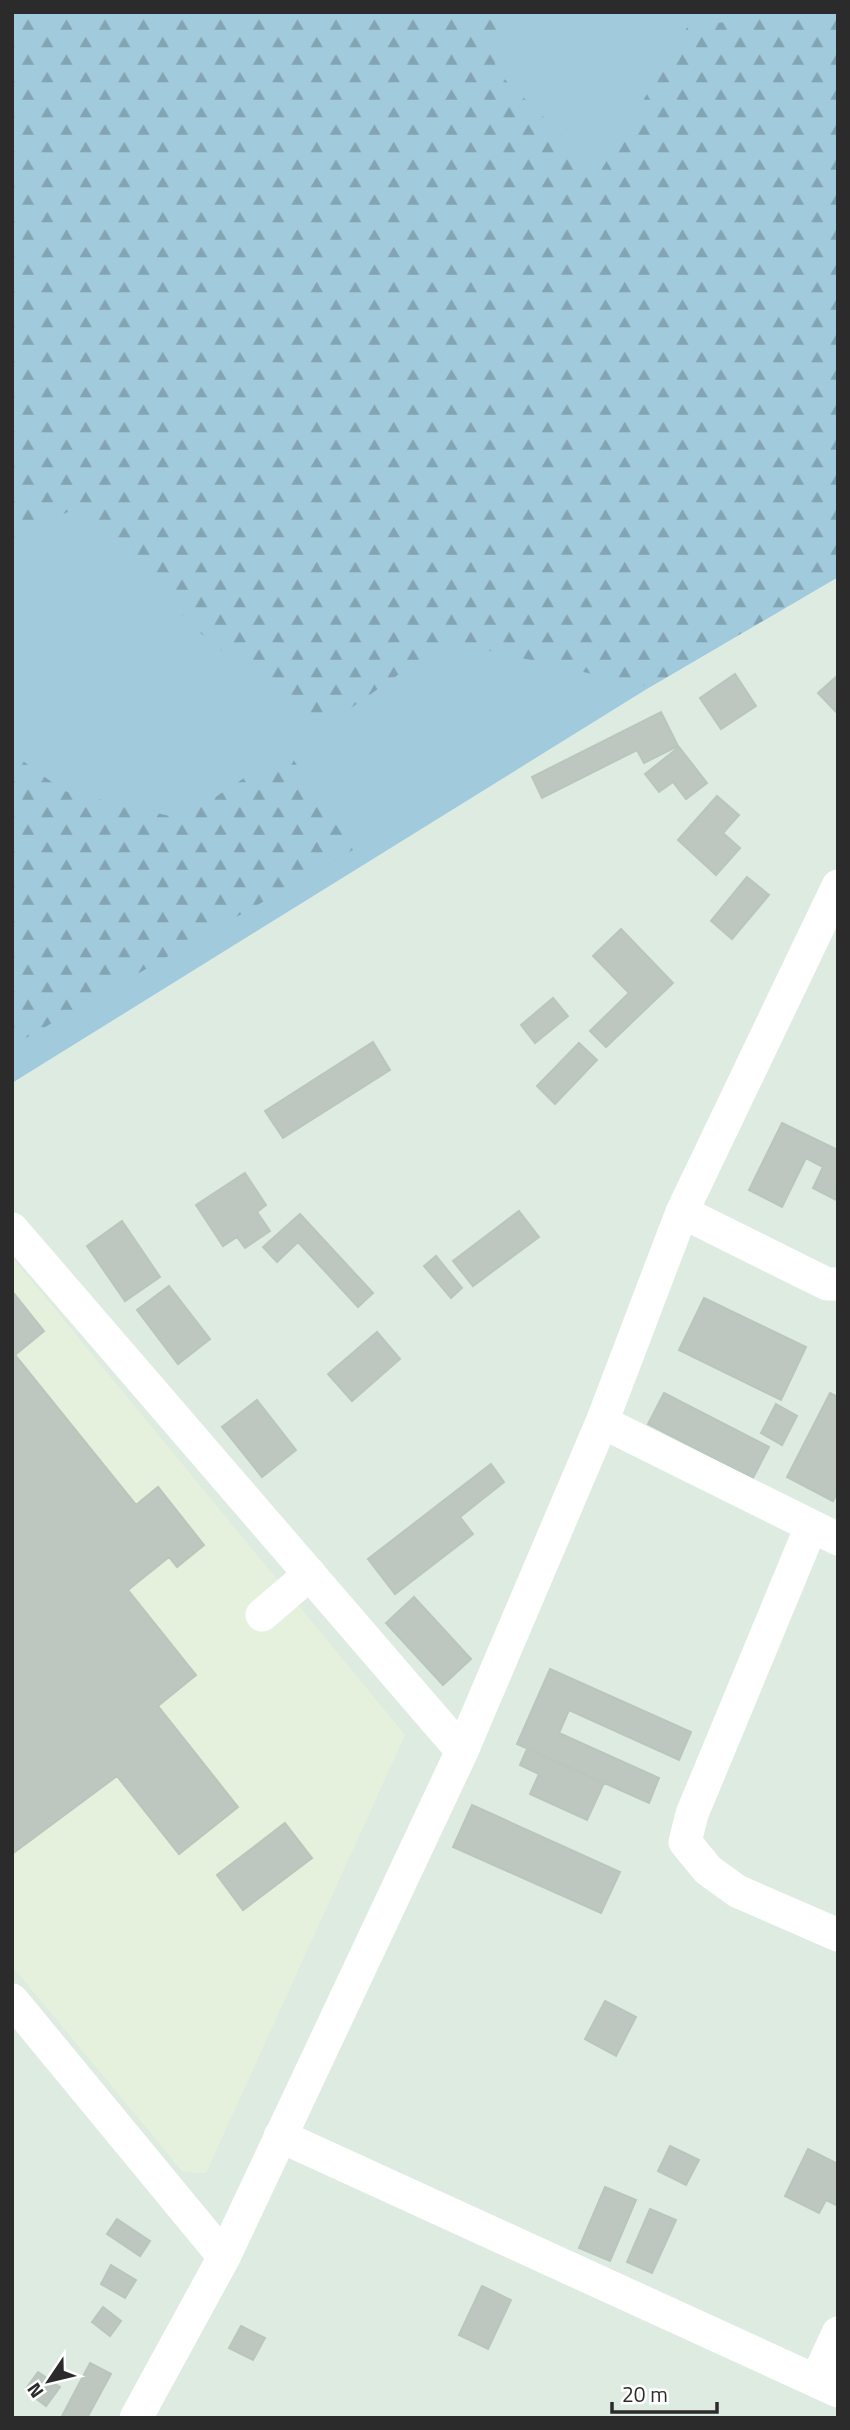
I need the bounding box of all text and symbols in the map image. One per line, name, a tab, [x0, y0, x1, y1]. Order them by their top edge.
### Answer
north arrow	[14, 2346, 84, 2416]
scale bar	[612, 2370, 717, 2414]
text: N	[19, 2377, 50, 2405]
text: 20 m	[622, 2378, 668, 2410]

